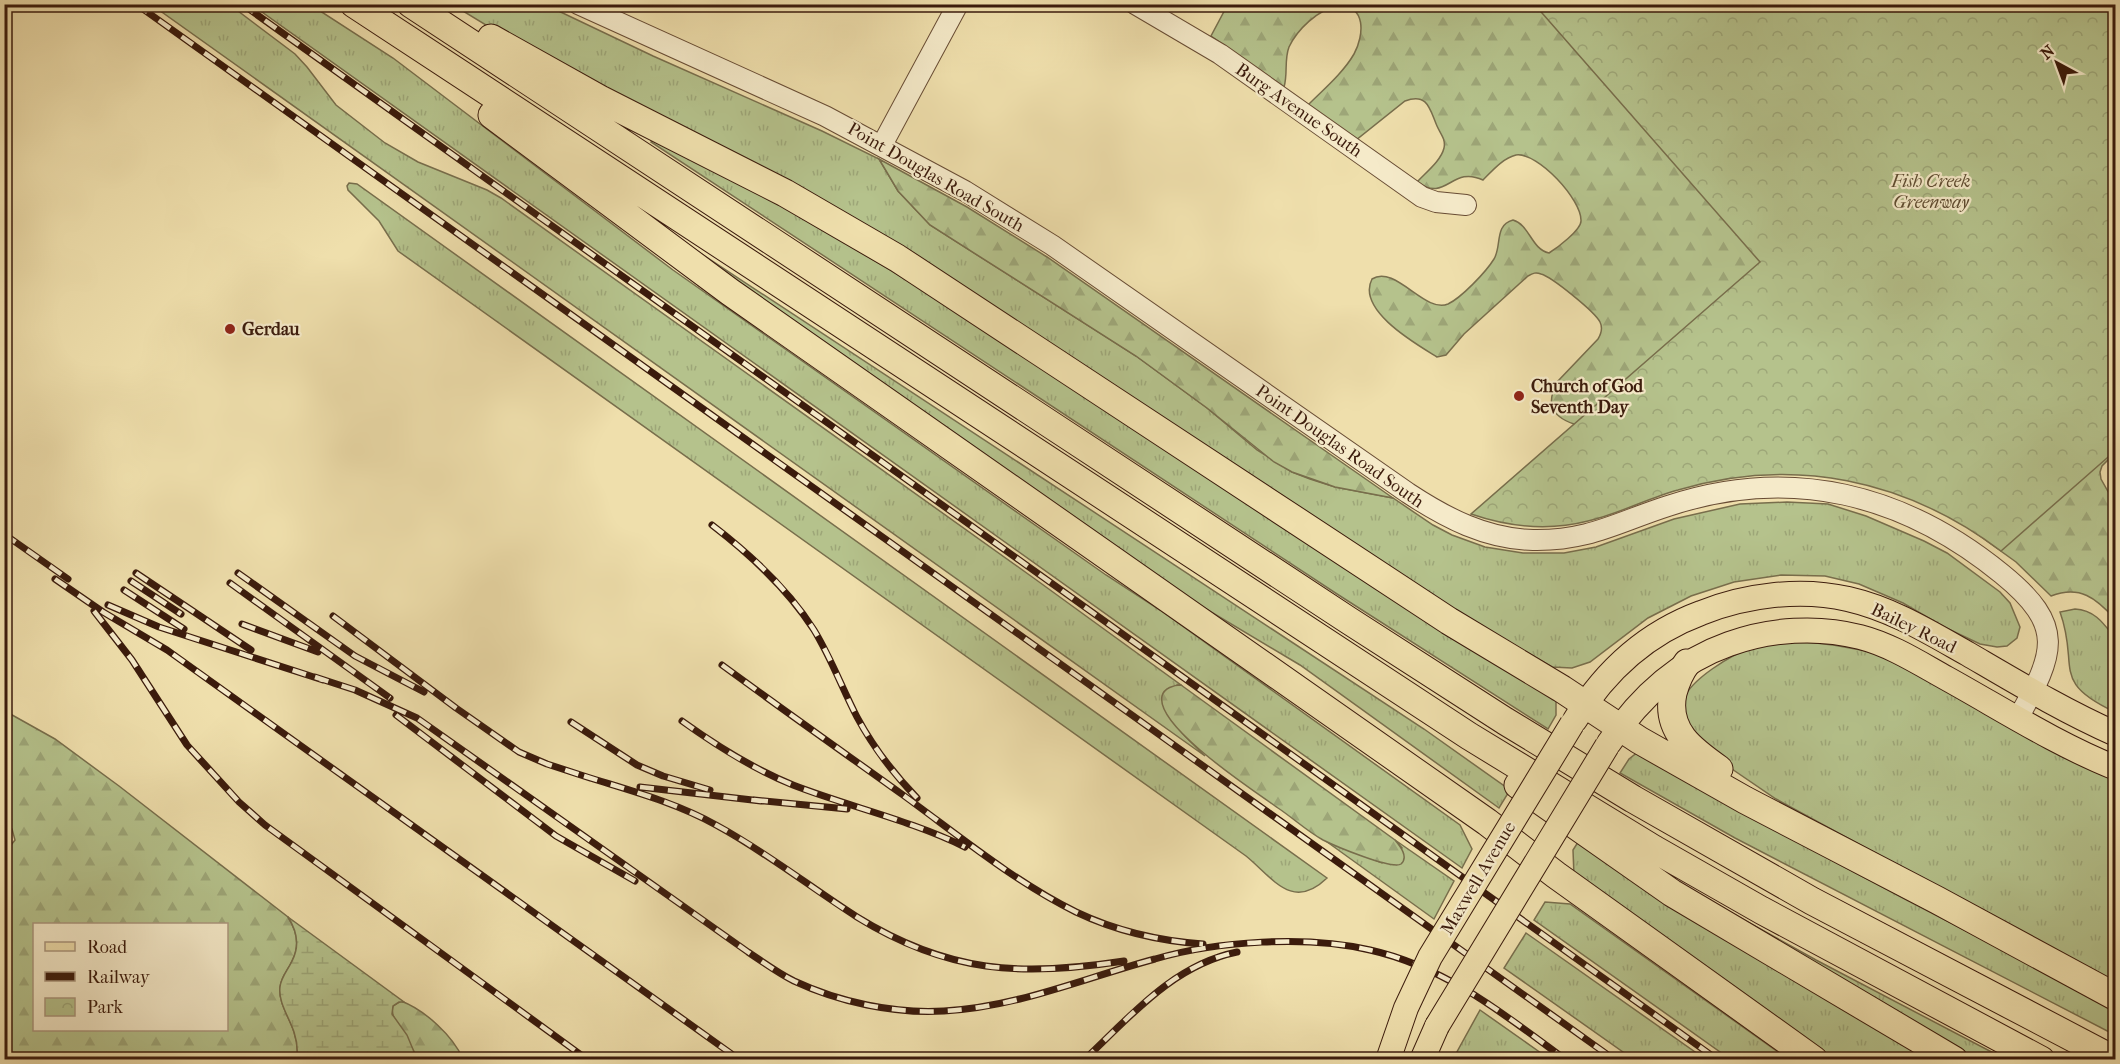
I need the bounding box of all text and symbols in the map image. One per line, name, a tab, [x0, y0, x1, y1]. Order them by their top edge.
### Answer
north arrow	[2027, 33, 2087, 93]
text: N	[2037, 40, 2059, 63]
street label: Burg Avenue South	[1231, 59, 1366, 162]
street label: Point Douglas Road South	[844, 118, 1028, 237]
park label: Fish Creek Greenway	[1891, 171, 1970, 213]
place label: Gerdau	[242, 319, 300, 340]
marker: Gerdau	[223, 322, 237, 336]
place label: Church of God Seventh Day	[1531, 376, 1644, 418]
street label: Point Douglas Road South	[1252, 380, 1428, 513]
marker: Church of God Seventh Day	[1512, 389, 1526, 403]
street label: Bailey Road	[1868, 599, 1960, 658]
street label: Maxwell Avenue	[1436, 818, 1520, 939]
legend	[33, 923, 228, 1031]
text: Road	[87, 937, 127, 958]
text: Railway	[87, 967, 151, 988]
text: Park	[87, 997, 124, 1018]

